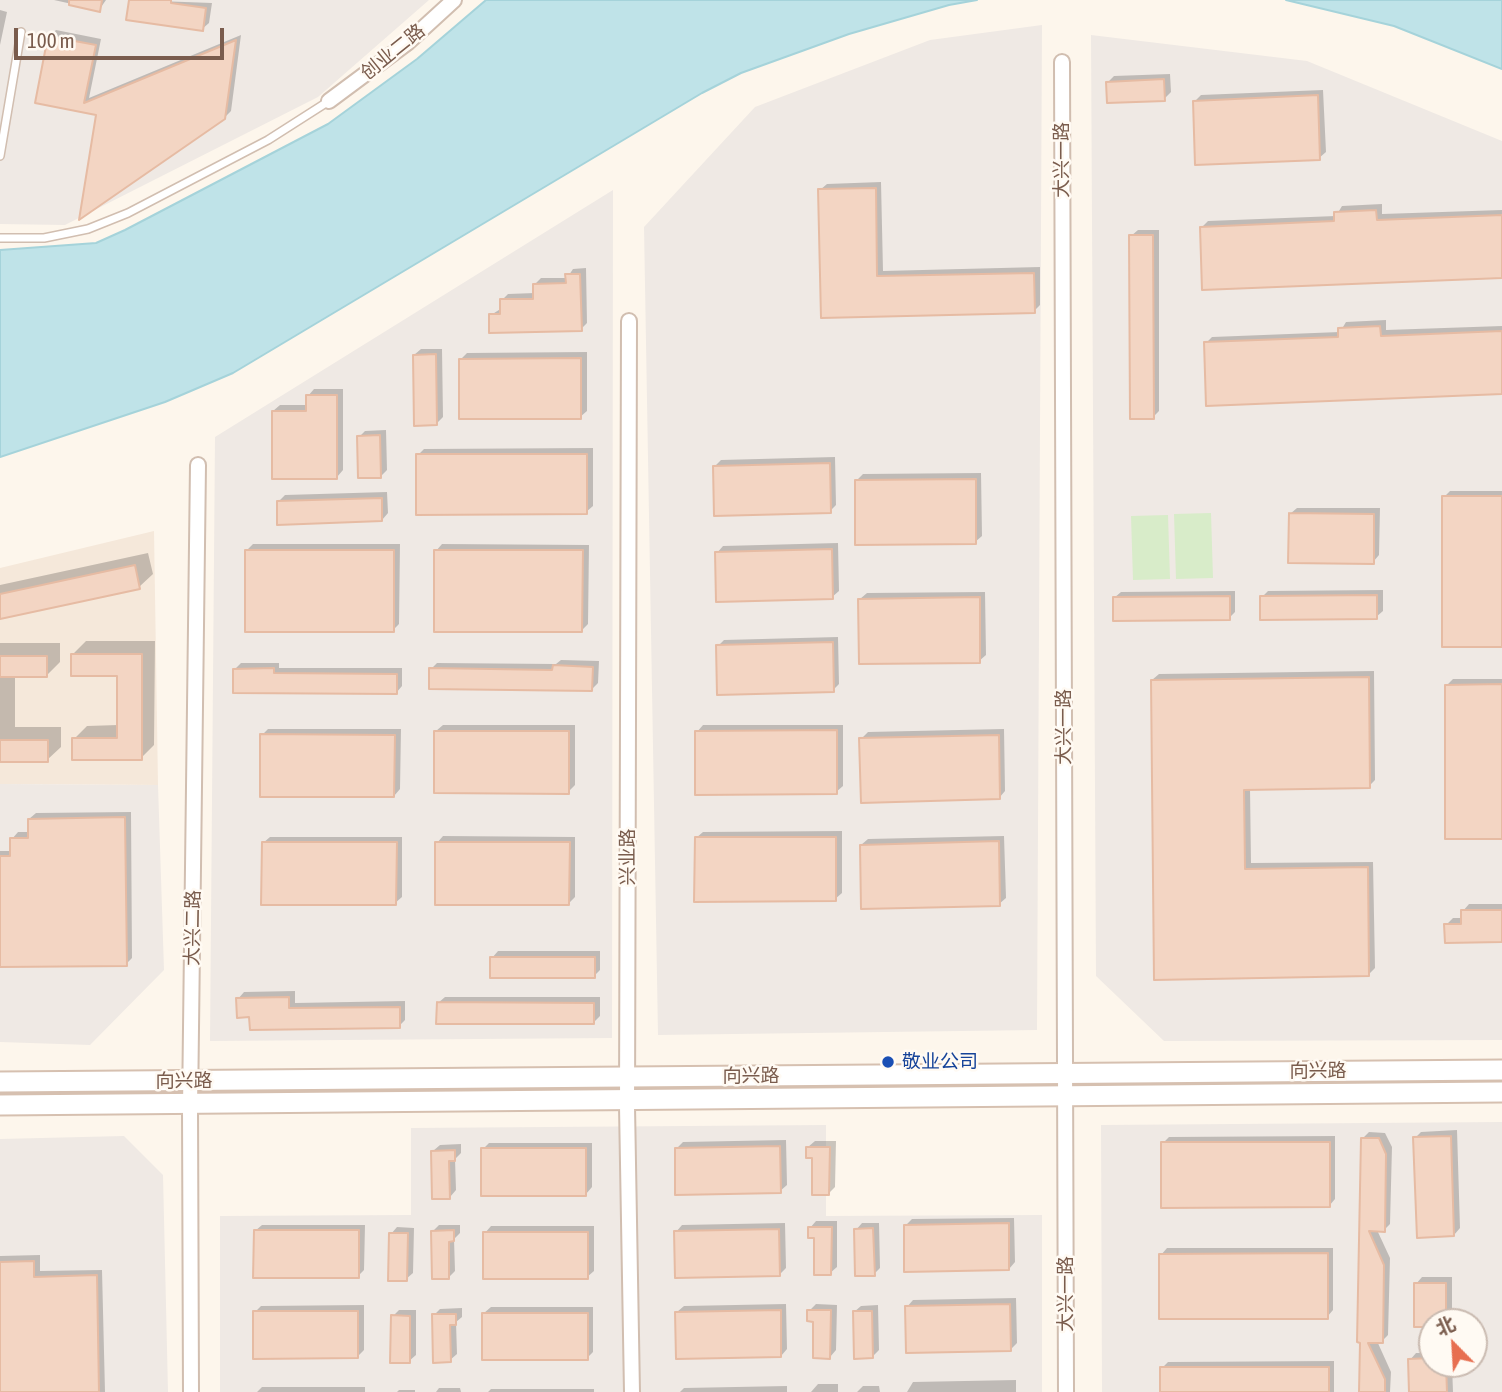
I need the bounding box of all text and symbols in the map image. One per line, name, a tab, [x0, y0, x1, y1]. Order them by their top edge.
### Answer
scale bar	[18, 14, 228, 58]
street label: 创业二路	[356, 19, 430, 85]
text: 100 m	[27, 28, 75, 52]
street label: 大兴一路	[1051, 122, 1073, 198]
street label: 大兴一路	[1053, 689, 1075, 765]
street label: 兴业路	[617, 829, 639, 885]
street label: 大兴二路	[181, 890, 205, 966]
place label: 敬业公司	[902, 1051, 978, 1073]
marker: 敬业公司	[880, 1054, 896, 1070]
street label: 向兴路	[1290, 1060, 1346, 1082]
street label: 向兴路	[723, 1065, 779, 1087]
street label: 向兴路	[156, 1070, 212, 1092]
street label: 大兴一路	[1055, 1256, 1077, 1332]
north arrow	[1418, 1308, 1488, 1378]
text: 北	[1432, 1312, 1458, 1340]

